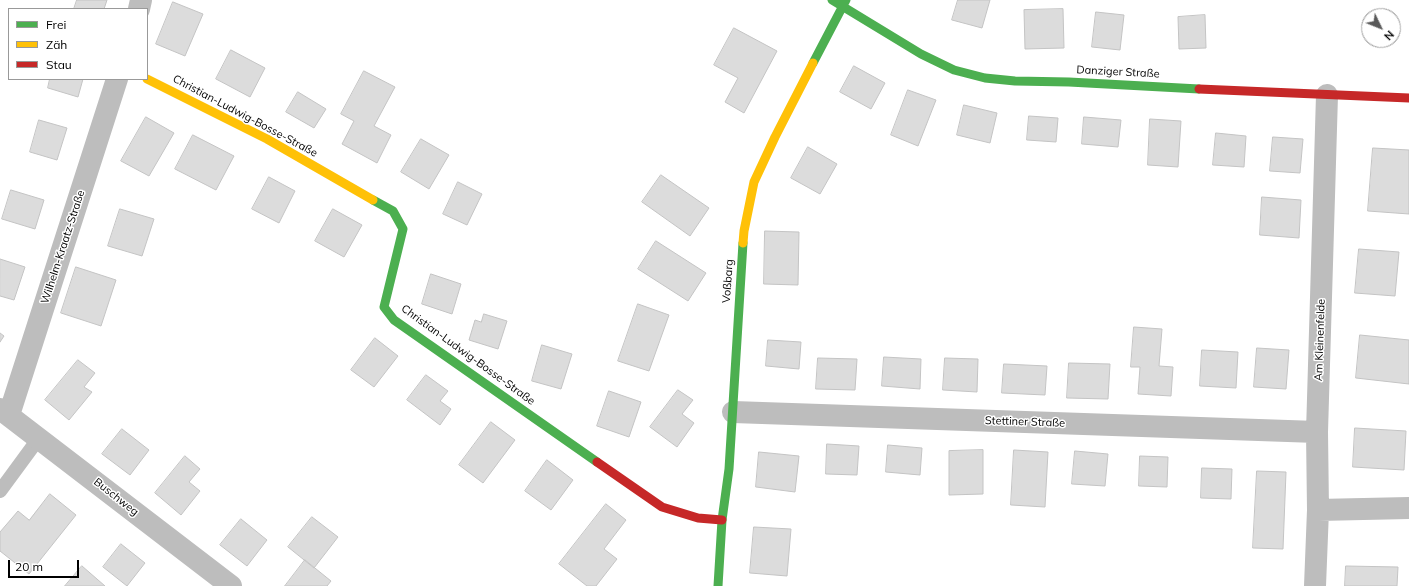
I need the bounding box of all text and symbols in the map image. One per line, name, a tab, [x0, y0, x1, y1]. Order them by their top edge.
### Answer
legend	[8, 8, 148, 80]
north arrow	[1361, 8, 1401, 48]
text: Frei	[46, 17, 66, 32]
text: N	[1381, 28, 1397, 43]
text: Zäh	[46, 37, 67, 52]
text: Stau	[46, 57, 72, 72]
street label: Danziger Straße	[1076, 63, 1160, 81]
street label: Christian-Ludwig-Bosse-Straße	[170, 72, 320, 160]
street label: Wilhelm-Kraatz-Straße	[38, 188, 88, 306]
street label: Voßbarg	[720, 259, 736, 303]
street label: Am Kleinenfelde	[1312, 299, 1328, 381]
street label: Christian-Ludwig-Bosse-Straße	[399, 302, 537, 408]
street label: Stettiner Straße	[985, 414, 1065, 430]
street label: Buschweg	[91, 475, 141, 519]
scale bar	[10, 552, 81, 578]
text: 20 m	[15, 559, 43, 574]

